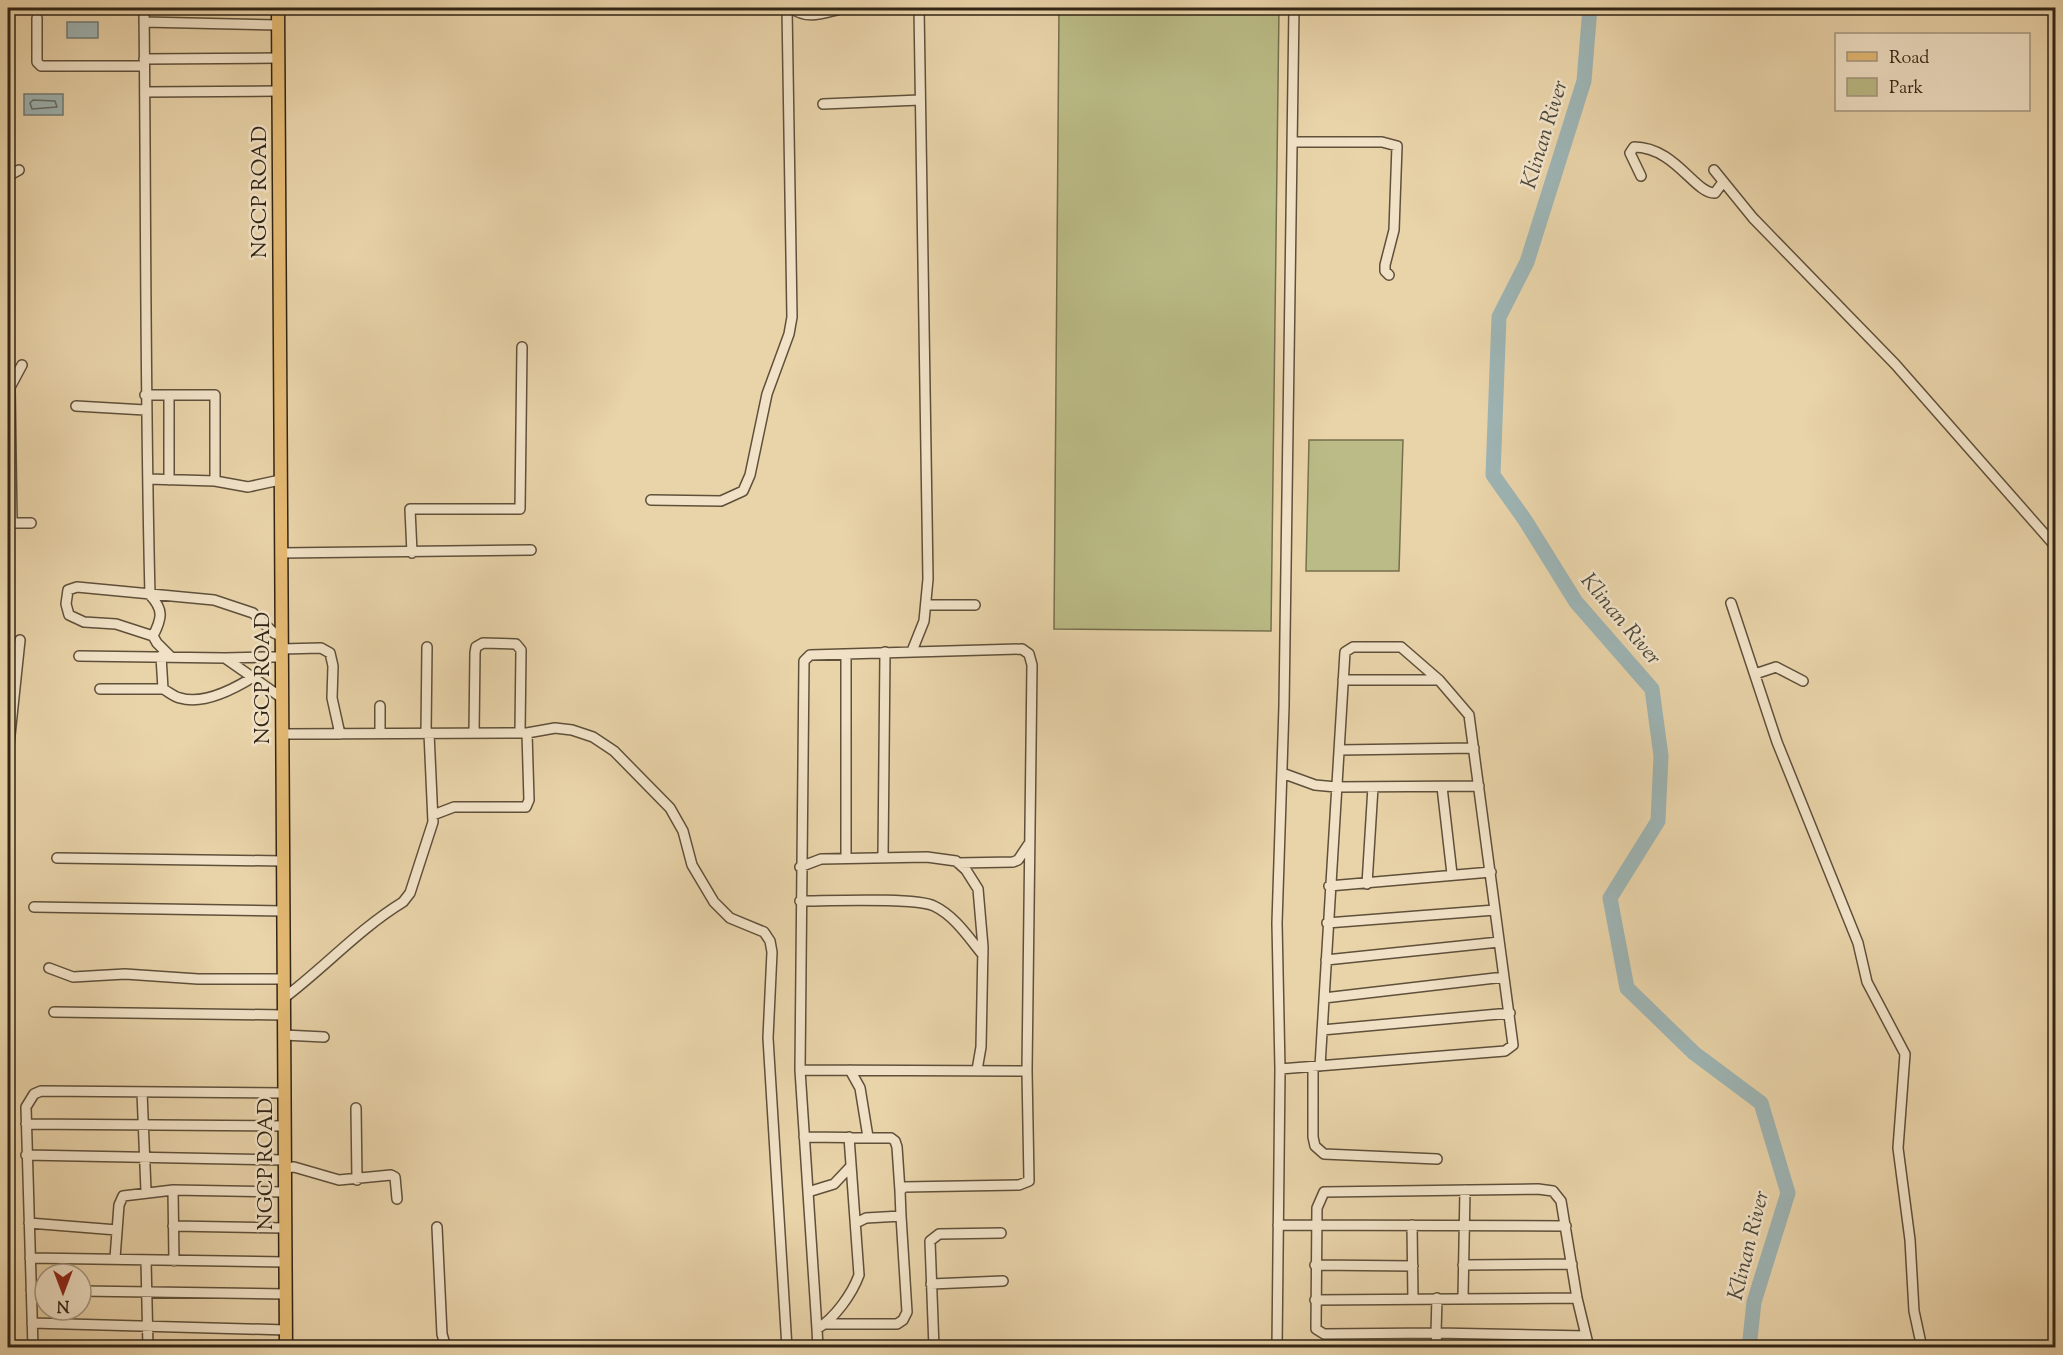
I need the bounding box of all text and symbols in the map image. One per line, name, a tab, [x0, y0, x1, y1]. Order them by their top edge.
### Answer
legend	[1835, 33, 2030, 111]
text: Road	[1889, 46, 1929, 72]
water label: Klinan River	[1514, 76, 1578, 193]
text: Park	[1889, 76, 1924, 102]
street label: NGCP ROAD	[246, 126, 276, 258]
water label: Klinan River	[1571, 567, 1668, 673]
street label: NGCP ROAD	[249, 612, 279, 744]
street label: NGCP ROAD	[252, 1098, 282, 1230]
water label: Klinan River	[1721, 1187, 1779, 1304]
north arrow	[33, 1262, 93, 1322]
text: N	[56, 1293, 69, 1316]

